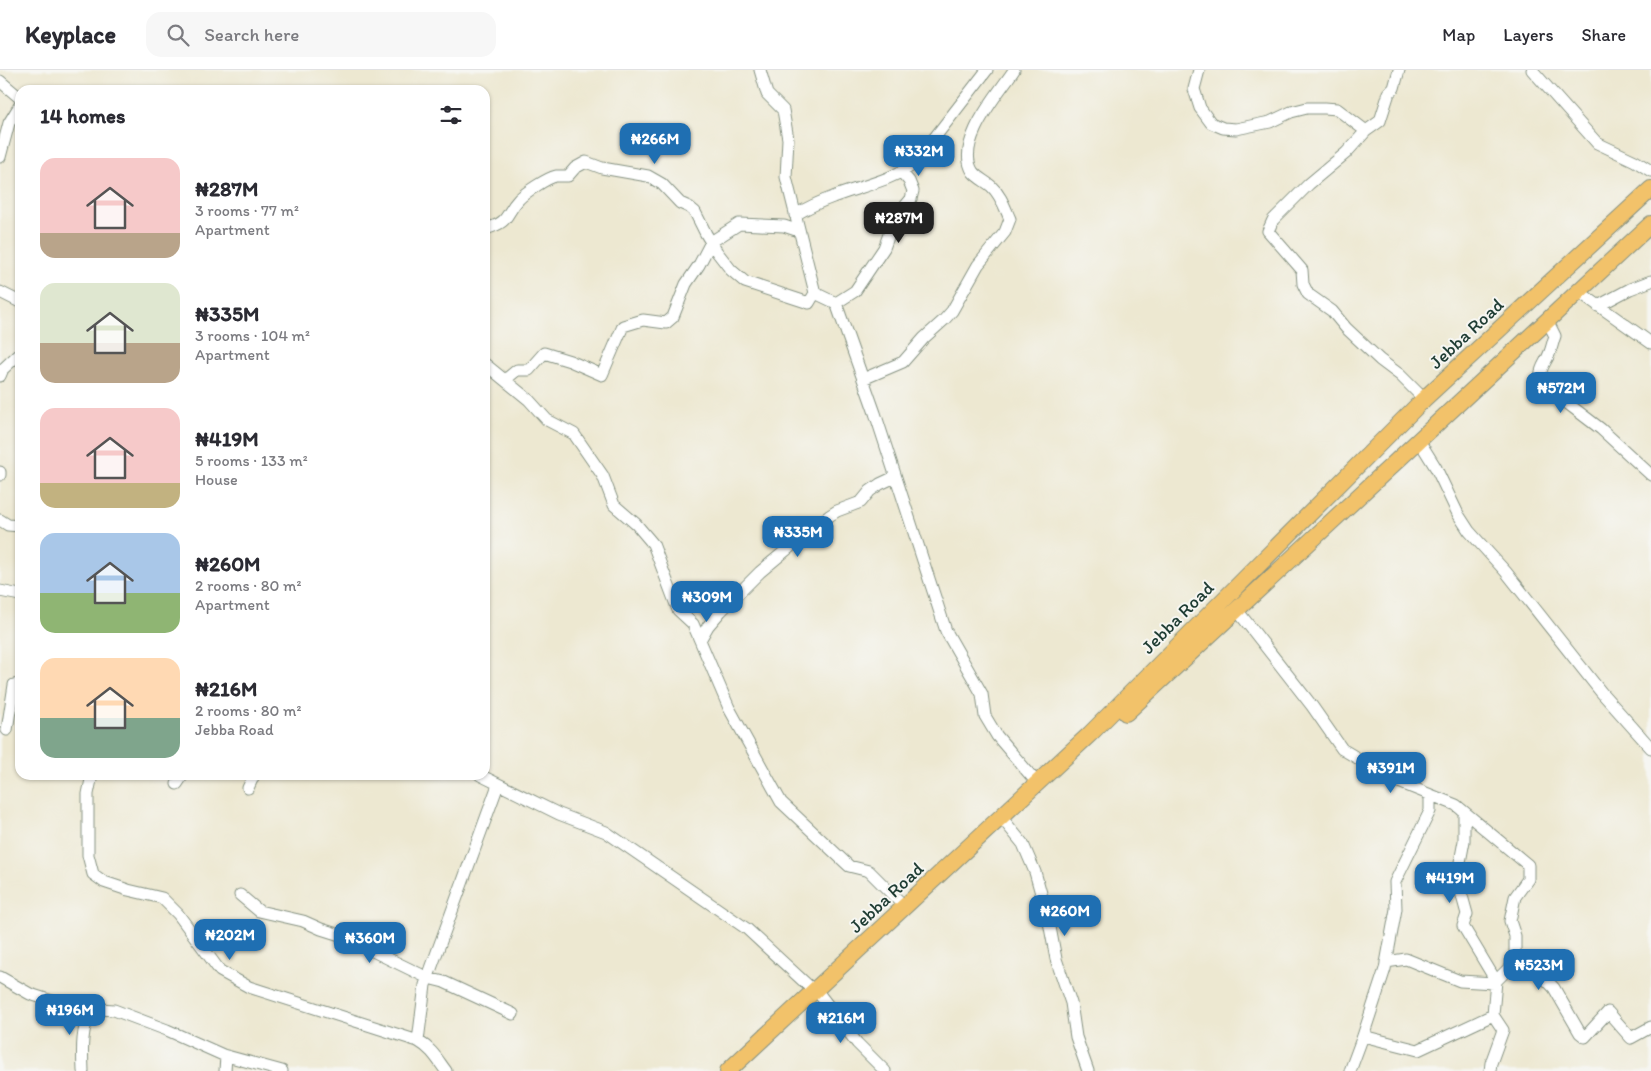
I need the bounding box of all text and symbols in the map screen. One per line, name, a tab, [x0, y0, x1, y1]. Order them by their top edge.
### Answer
search box	[146, 12, 496, 57]
text: Keyplace	[25, 20, 116, 49]
icon: search	[164, 21, 192, 49]
text: Search here	[204, 23, 299, 46]
text: Map	[1442, 24, 1475, 46]
text: Layers	[1503, 24, 1553, 46]
text: Share	[1581, 24, 1626, 46]
icon: filters	[437, 101, 465, 129]
text: 14 homes	[40, 103, 125, 128]
pin: ₦266M	[620, 122, 690, 165]
text: ₦266M	[631, 129, 679, 148]
pin: ₦332M	[884, 134, 954, 177]
text: ₦332M	[894, 141, 944, 160]
text: ₦287M	[195, 176, 258, 201]
icon: home	[80, 178, 140, 238]
text: 3 rooms · 77 m²	[195, 201, 299, 220]
pin: ₦287M	[864, 202, 934, 244]
text: ₦287M	[875, 208, 923, 227]
text: Apartment	[195, 220, 270, 239]
street label: Jebba Road	[1424, 293, 1509, 374]
text: ₦335M	[195, 301, 259, 326]
icon: home	[80, 303, 140, 363]
text: 3 rooms · 104 m²	[195, 326, 310, 345]
text: Apartment	[195, 345, 270, 364]
pin: ₦572M	[1526, 372, 1596, 414]
text: ₦572M	[1537, 378, 1585, 397]
text: ₦419M	[195, 426, 259, 451]
icon: home	[80, 428, 140, 488]
text: 5 rooms · 133 m²	[195, 451, 308, 470]
text: House	[195, 470, 238, 489]
pin: ₦335M	[763, 516, 833, 558]
text: ₦335M	[773, 522, 823, 541]
text: ₦260M	[195, 551, 261, 576]
icon: home	[80, 553, 140, 613]
text: 2 rooms · 80 m²	[195, 576, 301, 595]
street label: Jebba Road	[1136, 576, 1219, 659]
pin: ₦309M	[672, 580, 742, 623]
text: ₦309M	[682, 587, 732, 606]
text: Apartment	[195, 595, 270, 614]
text: ₦216M	[195, 676, 257, 701]
icon: home	[80, 678, 140, 738]
text: 2 rooms · 80 m²	[195, 701, 301, 720]
text: Jebba Road	[195, 720, 274, 739]
pin: ₦391M	[1356, 752, 1426, 794]
text: ₦391M	[1367, 758, 1415, 777]
street label: Jebba Road	[844, 857, 929, 938]
pin: ₦419M	[1415, 862, 1485, 904]
text: ₦419M	[1426, 868, 1474, 887]
pin: ₦260M	[1030, 894, 1100, 937]
text: ₦260M	[1040, 901, 1090, 920]
pin: ₦202M	[195, 918, 265, 961]
pin: ₦360M	[335, 922, 405, 964]
text: ₦202M	[205, 925, 255, 944]
text: ₦360M	[345, 928, 395, 947]
pin: ₦523M	[1504, 948, 1574, 991]
text: ₦523M	[1515, 955, 1563, 974]
pin: ₦196M	[35, 994, 105, 1036]
text: ₦196M	[46, 1000, 94, 1019]
pin: ₦216M	[806, 1002, 876, 1044]
text: ₦216M	[817, 1008, 865, 1027]

